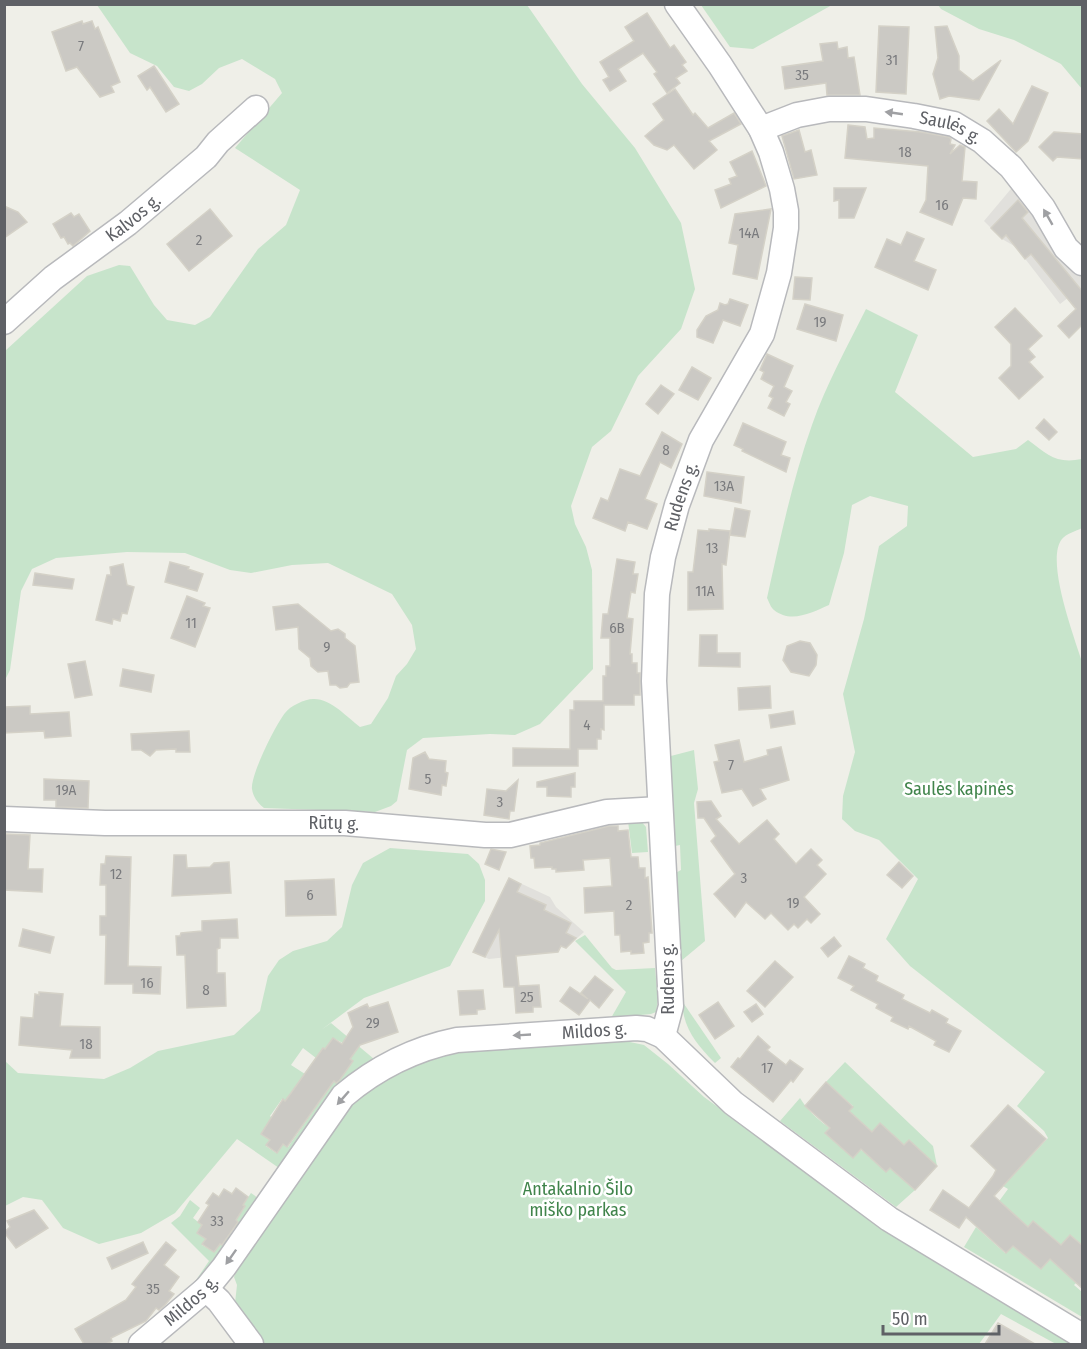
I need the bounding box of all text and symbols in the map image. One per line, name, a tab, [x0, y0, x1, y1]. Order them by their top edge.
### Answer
house number: 7	[78, 37, 84, 55]
house number: 31	[886, 51, 898, 69]
house number: 35	[795, 66, 809, 84]
street label: Saulės g.	[918, 106, 986, 149]
one-way arrow	[884, 108, 903, 117]
house number: 18	[898, 143, 912, 161]
street label: Kalvos g.	[101, 189, 165, 247]
house number: 16	[935, 196, 949, 214]
one-way arrow	[1043, 208, 1053, 225]
house number: 14A	[738, 224, 760, 242]
house number: 2	[196, 231, 203, 249]
house number: 19	[813, 313, 827, 331]
house number: 8	[662, 441, 670, 459]
street label: Rudens g.	[659, 459, 703, 534]
house number: 13A	[714, 477, 734, 495]
house number: 13	[706, 539, 719, 557]
house number: 11A	[695, 582, 715, 600]
house number: 11	[185, 614, 197, 632]
house number: 6B	[609, 619, 625, 637]
house number: 9	[323, 638, 331, 656]
house number: 4	[583, 716, 591, 734]
house number: 7	[728, 756, 734, 774]
house number: 5	[425, 770, 432, 788]
park label: Saulės kapinės	[904, 778, 1014, 800]
house number: 19A	[56, 781, 77, 799]
house number: 3	[497, 793, 504, 811]
street label: Rūtų g.	[308, 812, 361, 835]
house number: 12	[110, 865, 123, 883]
house number: 3	[741, 869, 748, 887]
house number: 6	[306, 886, 314, 904]
house number: 19	[786, 894, 800, 912]
house number: 2	[626, 896, 633, 914]
street label: Rudens g.	[657, 943, 679, 1015]
house number: 16	[140, 974, 154, 992]
house number: 8	[202, 981, 210, 999]
house number: 25	[520, 988, 534, 1006]
house number: 29	[366, 1014, 380, 1032]
street label: Mildos g.	[561, 1018, 628, 1044]
one-way arrow	[512, 1031, 531, 1040]
house number: 18	[79, 1035, 93, 1053]
house number: 17	[761, 1059, 773, 1077]
one-way arrow	[337, 1090, 350, 1106]
park label: Antakalnio Šilo miško parkas	[523, 1178, 633, 1221]
house number: 33	[210, 1212, 224, 1230]
one-way arrow	[225, 1249, 237, 1265]
street label: Mildos g.	[159, 1271, 223, 1331]
house number: 35	[146, 1280, 160, 1298]
scale bar	[883, 1298, 998, 1336]
text: 50 m	[892, 1308, 928, 1330]

